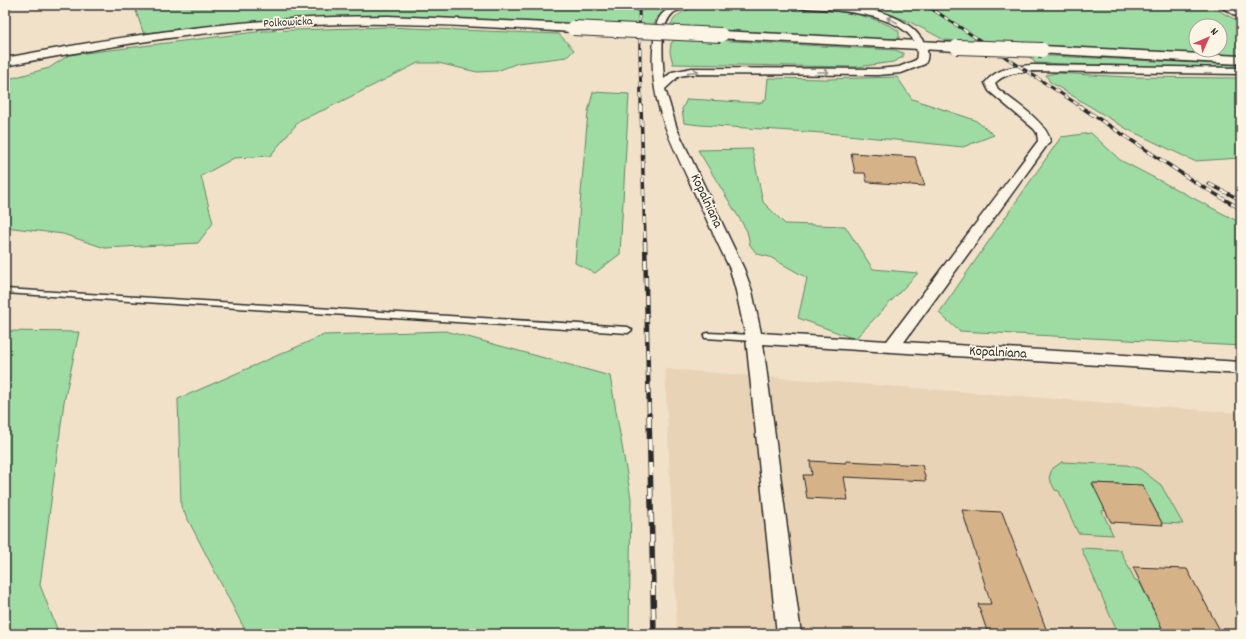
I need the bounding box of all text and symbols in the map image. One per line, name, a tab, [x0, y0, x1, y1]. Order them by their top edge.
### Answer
street label: Polkowicka	[263, 13, 313, 33]
one-way arrow	[886, 16, 898, 23]
north arrow	[1188, 18, 1228, 58]
text: N	[1206, 25, 1222, 40]
one-way arrow	[686, 68, 699, 75]
one-way arrow	[816, 68, 829, 76]
street label: Kopalniana	[685, 171, 727, 232]
street label: Kopalniana	[969, 342, 1028, 365]

